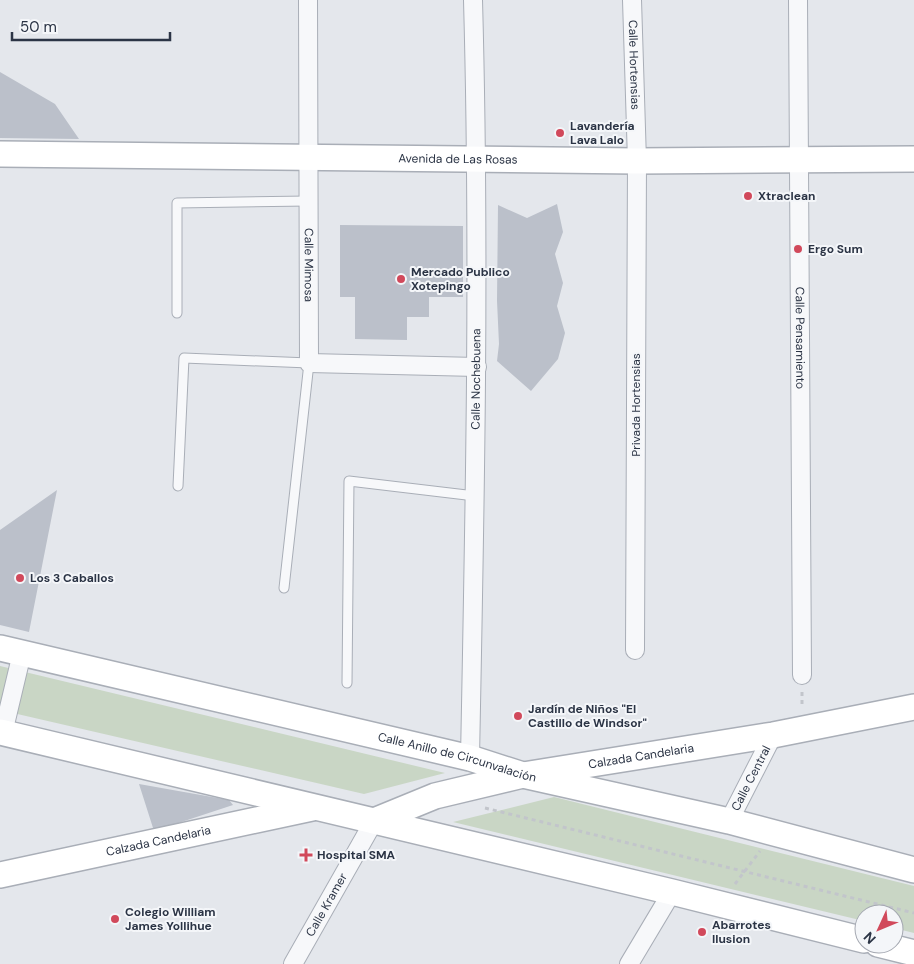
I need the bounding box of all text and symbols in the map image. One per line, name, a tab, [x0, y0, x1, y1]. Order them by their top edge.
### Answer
scale bar	[12, 10, 170, 42]
text: 50 m	[20, 17, 57, 37]
street label: Calle Hortensias	[625, 20, 643, 110]
place label: Lavandería Lava Lalo	[570, 118, 635, 148]
marker: Lavandería Lava Lalo	[554, 127, 566, 139]
street label: Avenida de Las Rosas	[398, 150, 518, 168]
place label: Xtraclean	[758, 188, 815, 204]
marker: Xtraclean	[742, 190, 754, 202]
street label: Calle Mimosa	[301, 228, 317, 302]
place label: Ergo Sum	[808, 241, 863, 257]
marker: Ergo Sum	[792, 243, 804, 255]
place label: Mercado Publico Xotepingo	[411, 264, 510, 294]
marker: Mercado Publico Xotepingo	[395, 273, 407, 285]
street label: Calle Pensamiento	[792, 287, 808, 389]
street label: Calle Nochebuena	[468, 328, 484, 430]
street label: Privada Hortensias	[628, 353, 644, 457]
place label: Los 3 Caballos	[30, 570, 114, 586]
marker: Los 3 Caballos	[14, 572, 26, 584]
place label: Jardín de Niños "El Castillo de Windsor"	[528, 701, 647, 731]
marker: Jardín de Niños "El Castillo de Windsor"	[512, 710, 524, 722]
street label: Calle Anillo de Circunvalación	[376, 729, 538, 786]
street label: Calzada Candelaria	[587, 740, 695, 772]
street label: Calle Central	[728, 743, 774, 814]
street label: Calzada Candelaria	[105, 822, 212, 860]
place label: Hospital SMA	[317, 847, 396, 863]
marker: Hospital SMA	[299, 848, 313, 862]
street label: Calle Kramer	[302, 870, 351, 939]
place label: Colegio William James Yollihue	[125, 904, 216, 934]
north arrow	[854, 904, 904, 954]
marker: Colegio William James Yollihue	[109, 913, 121, 925]
place label: Abarrotes Ilusion	[712, 917, 771, 947]
marker: Abarrotes Ilusion	[696, 926, 708, 938]
text: N	[860, 928, 880, 948]

